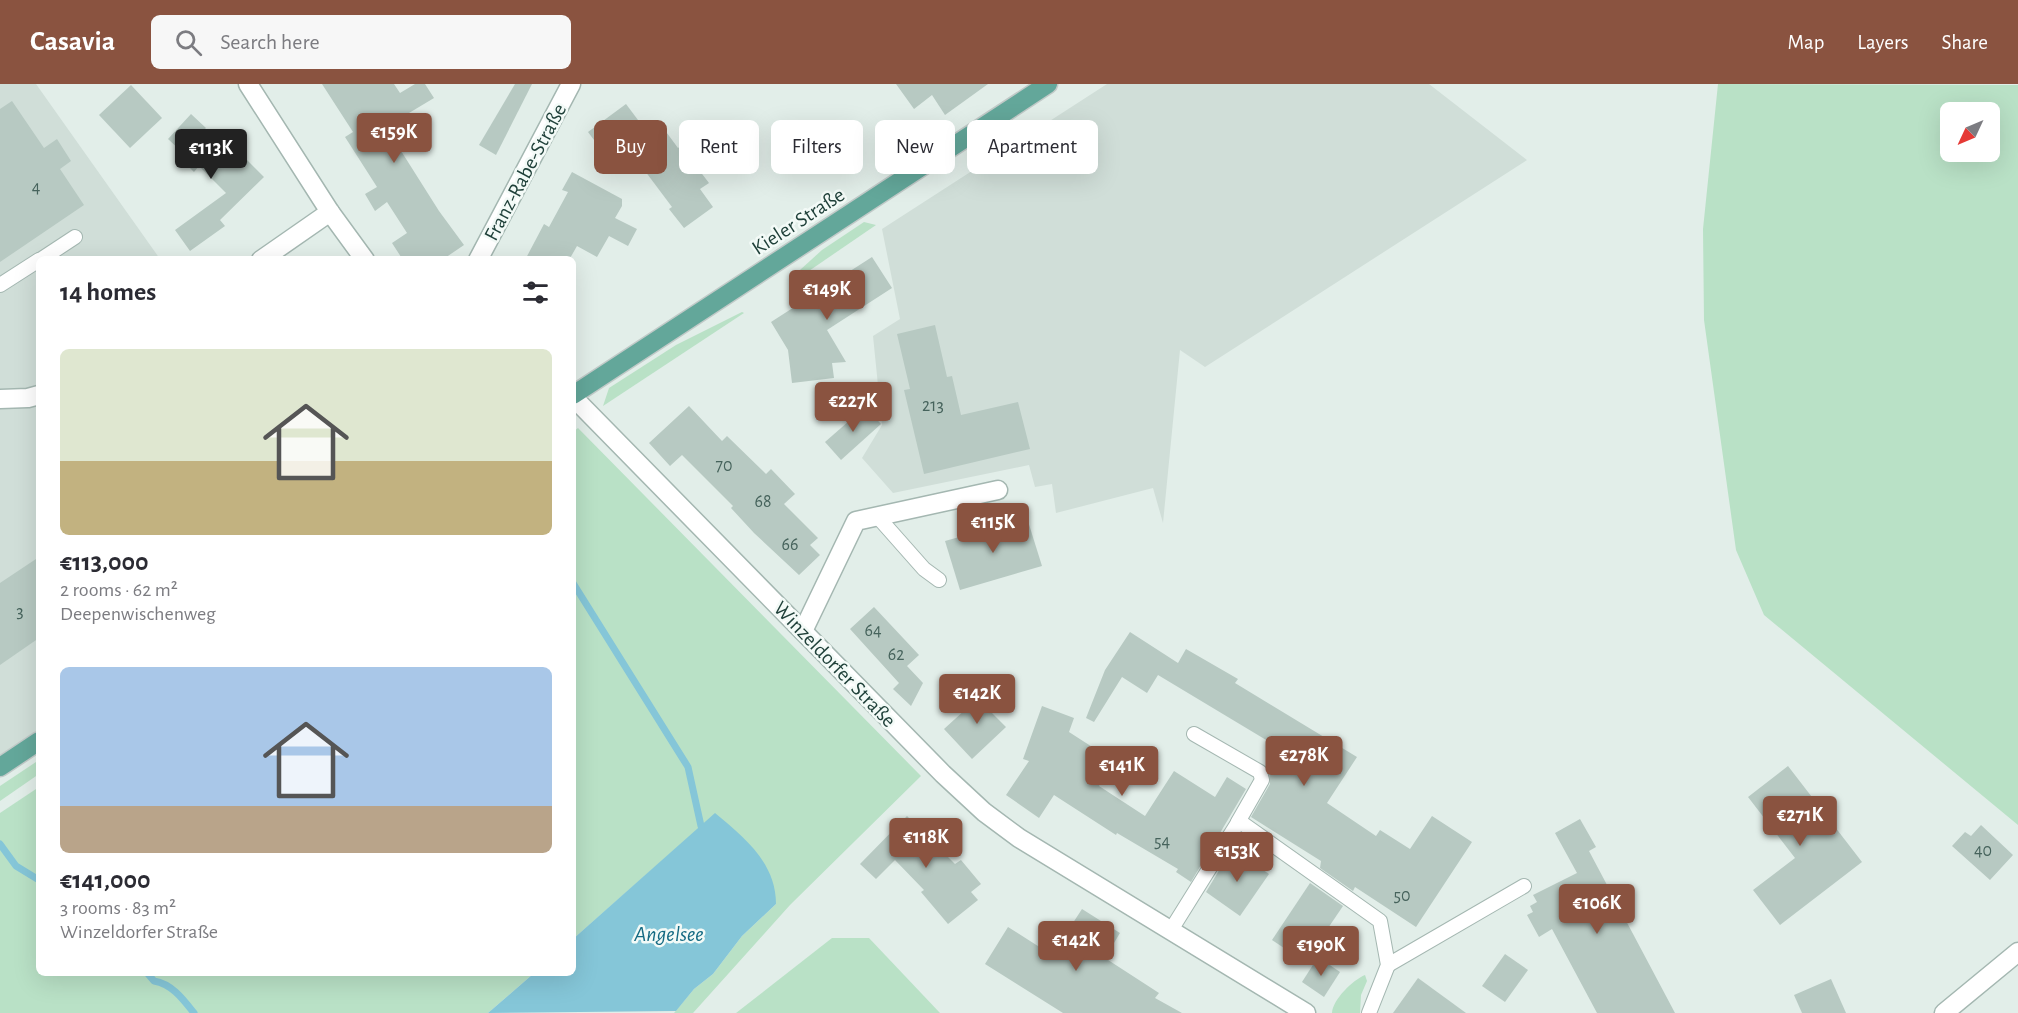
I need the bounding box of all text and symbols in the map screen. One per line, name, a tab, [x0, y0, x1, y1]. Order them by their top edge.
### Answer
search box	[151, 15, 571, 69]
icon: search	[172, 26, 205, 59]
text: Casavia	[30, 28, 115, 56]
text: Search here	[220, 31, 320, 53]
text: Map	[1788, 32, 1824, 53]
text: Layers	[1857, 32, 1908, 53]
text: Share	[1941, 32, 1988, 53]
street label: Franz-Rabe-Straße	[481, 100, 570, 244]
north arrow	[1940, 102, 2000, 162]
map controls	[1940, 102, 2000, 162]
pin: €159K	[352, 113, 436, 164]
chip: Buy	[594, 120, 667, 174]
chip: Rent	[679, 120, 759, 174]
chip: Filters	[771, 120, 863, 174]
chip: New	[875, 120, 955, 174]
chip: Apartment	[967, 120, 1098, 174]
text: €159K	[371, 122, 417, 142]
pin: €113K	[169, 129, 253, 180]
text: €113K	[189, 138, 233, 158]
house number: 4	[32, 179, 41, 197]
street label: Kieler Straße	[748, 184, 848, 259]
pin: €149K	[785, 270, 869, 321]
icon: filters	[519, 276, 552, 309]
text: 14 homes	[60, 279, 156, 305]
text: €149K	[803, 279, 851, 299]
pin: €227K	[811, 382, 895, 433]
icon: home	[252, 388, 360, 496]
text: €227K	[829, 391, 877, 411]
house number: 213	[922, 397, 944, 415]
house number: 70	[715, 457, 733, 475]
house number: 68	[755, 493, 772, 511]
pin: €115K	[951, 503, 1035, 554]
text: €115K	[971, 512, 1015, 532]
house number: 66	[782, 536, 798, 554]
text: €113,000	[60, 549, 149, 575]
text: 2 rooms · 62 m²	[60, 580, 178, 600]
street label: Winzeldorfer Straße	[770, 597, 900, 731]
house number: 3	[16, 603, 24, 621]
text: Deepenwischenweg	[60, 604, 216, 624]
house number: 64	[864, 622, 882, 640]
house number: 62	[888, 646, 904, 664]
pin: €142K	[935, 674, 1019, 725]
text: €142K	[953, 683, 1001, 703]
icon: home	[252, 706, 360, 814]
pin: €278K	[1262, 736, 1346, 787]
text: €278K	[1280, 745, 1328, 765]
pin: €141K	[1080, 746, 1164, 797]
text: €141K	[1099, 755, 1145, 775]
pin: €271K	[1758, 796, 1842, 847]
text: €271K	[1777, 805, 1823, 825]
pin: €118K	[884, 818, 968, 869]
text: €118K	[903, 827, 949, 847]
pin: €153K	[1195, 832, 1279, 883]
house number: 54	[1154, 833, 1170, 851]
text: €153K	[1214, 841, 1260, 861]
house number: 40	[1974, 842, 1992, 860]
text: €141,000	[60, 867, 151, 893]
pin: €106K	[1555, 884, 1639, 935]
house number: 50	[1393, 887, 1411, 905]
text: €106K	[1573, 893, 1621, 913]
text: 3 rooms · 83 m²	[60, 898, 176, 918]
pin: €142K	[1034, 921, 1118, 972]
text: Winzeldorfer Straße	[60, 922, 218, 942]
water label: Angelsee	[633, 923, 704, 945]
pin: €190K	[1279, 926, 1363, 977]
text: €142K	[1052, 930, 1100, 950]
text: €190K	[1297, 935, 1345, 955]

